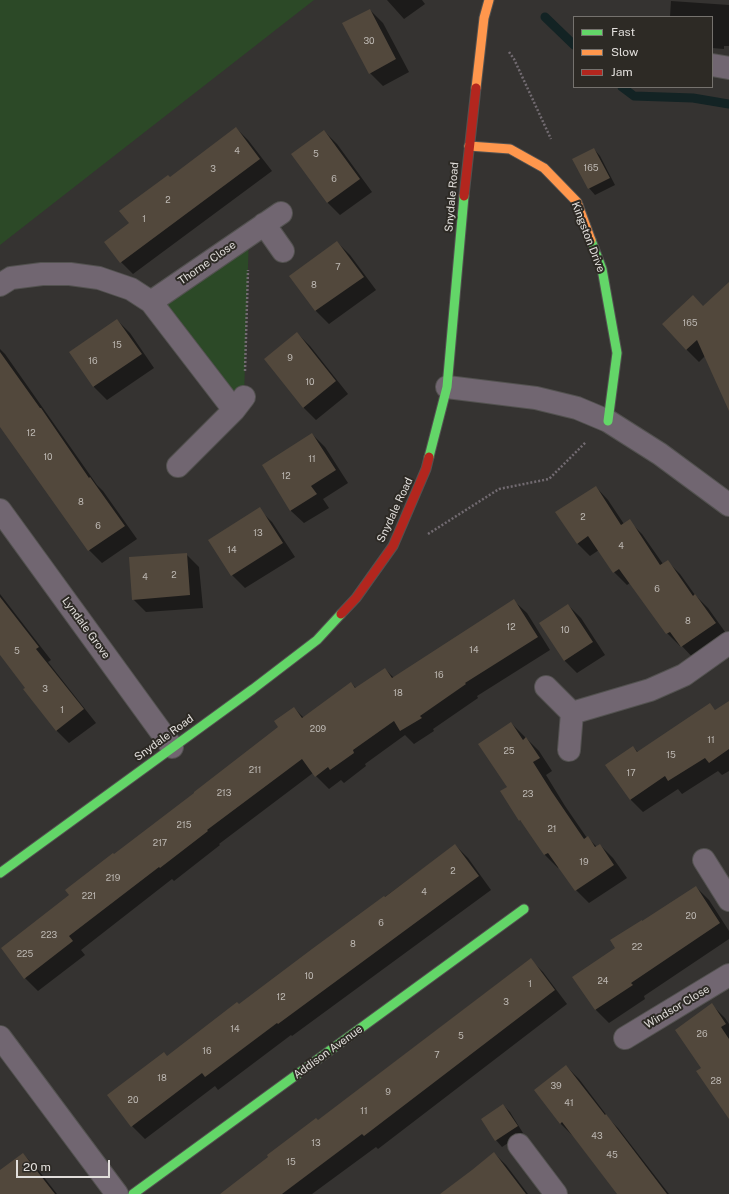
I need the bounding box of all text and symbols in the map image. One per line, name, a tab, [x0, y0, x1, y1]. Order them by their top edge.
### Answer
legend	[573, 16, 713, 88]
text: Fast	[611, 25, 635, 39]
house number: 30	[363, 36, 375, 46]
text: Slow	[611, 45, 638, 59]
text: Jam	[611, 65, 633, 79]
house number: 4	[234, 146, 240, 156]
house number: 5	[313, 149, 319, 159]
street label: Snydale Road	[442, 162, 462, 232]
house number: 165	[583, 163, 599, 173]
house number: 3	[210, 164, 216, 174]
house number: 6	[331, 174, 337, 184]
house number: 2	[165, 195, 171, 205]
street label: Kingston Drive	[569, 200, 607, 274]
house number: 1	[142, 214, 146, 224]
street label: Thorne Close	[176, 238, 238, 288]
house number: 7	[335, 262, 341, 272]
house number: 8	[311, 280, 317, 290]
house number: 165	[682, 318, 698, 328]
house number: 15	[112, 340, 122, 350]
house number: 9	[287, 353, 293, 363]
house number: 16	[88, 356, 98, 366]
house number: 10	[305, 377, 315, 387]
house number: 12	[26, 428, 36, 438]
house number: 10	[43, 452, 53, 462]
house number: 11	[308, 454, 316, 464]
house number: 12	[281, 471, 291, 481]
street label: Snydale Road	[374, 476, 416, 544]
house number: 8	[78, 497, 84, 507]
house number: 2	[580, 512, 586, 522]
house number: 6	[95, 521, 101, 531]
house number: 13	[253, 528, 263, 538]
house number: 4	[618, 541, 624, 551]
house number: 14	[227, 545, 237, 555]
house number: 2	[171, 570, 177, 580]
house number: 4	[142, 572, 148, 582]
house number: 6	[654, 584, 660, 594]
street label: Lyndale Grove	[59, 595, 113, 661]
house number: 8	[685, 616, 691, 626]
house number: 12	[506, 622, 516, 632]
house number: 10	[560, 625, 570, 635]
house number: 14	[469, 645, 479, 655]
house number: 5	[14, 646, 20, 656]
house number: 16	[434, 670, 444, 680]
house number: 3	[42, 684, 48, 694]
house number: 18	[393, 688, 403, 698]
house number: 1	[60, 705, 64, 715]
street label: Snydale Road	[132, 712, 196, 764]
house number: 209	[310, 724, 326, 734]
house number: 11	[707, 735, 715, 745]
house number: 25	[503, 746, 515, 756]
house number: 15	[666, 750, 676, 760]
house number: 211	[249, 765, 261, 775]
house number: 17	[626, 768, 636, 778]
house number: 213	[217, 788, 231, 798]
house number: 23	[522, 789, 534, 799]
house number: 215	[177, 820, 191, 830]
house number: 21	[547, 824, 557, 834]
house number: 217	[153, 838, 167, 848]
house number: 19	[579, 857, 589, 867]
house number: 2	[450, 866, 456, 876]
house number: 219	[106, 873, 120, 883]
house number: 4	[421, 887, 427, 897]
house number: 221	[82, 891, 96, 901]
house number: 20	[686, 911, 696, 921]
house number: 6	[378, 918, 384, 928]
house number: 223	[41, 930, 57, 940]
house number: 8	[350, 939, 356, 949]
house number: 22	[632, 942, 642, 952]
house number: 225	[17, 949, 33, 959]
house number: 10	[304, 971, 314, 981]
house number: 24	[597, 976, 609, 986]
house number: 1	[528, 979, 532, 989]
street label: Windsor Close	[642, 982, 712, 1032]
house number: 12	[276, 992, 286, 1002]
house number: 3	[503, 997, 509, 1007]
street label: Addison Avenue	[291, 1023, 365, 1081]
house number: 14	[230, 1024, 240, 1034]
house number: 26	[697, 1029, 707, 1039]
house number: 5	[458, 1031, 464, 1041]
house number: 16	[202, 1046, 212, 1056]
house number: 7	[434, 1050, 440, 1060]
house number: 18	[157, 1073, 167, 1083]
house number: 28	[710, 1076, 722, 1086]
house number: 39	[550, 1081, 562, 1091]
house number: 9	[385, 1087, 391, 1097]
house number: 20	[128, 1095, 138, 1105]
house number: 41	[564, 1098, 574, 1108]
house number: 11	[360, 1106, 368, 1116]
house number: 43	[591, 1131, 603, 1141]
house number: 13	[311, 1138, 321, 1148]
house number: 45	[606, 1150, 618, 1160]
scale bar	[18, 1152, 112, 1178]
house number: 15	[286, 1157, 296, 1167]
text: 20 m	[23, 1160, 51, 1174]

